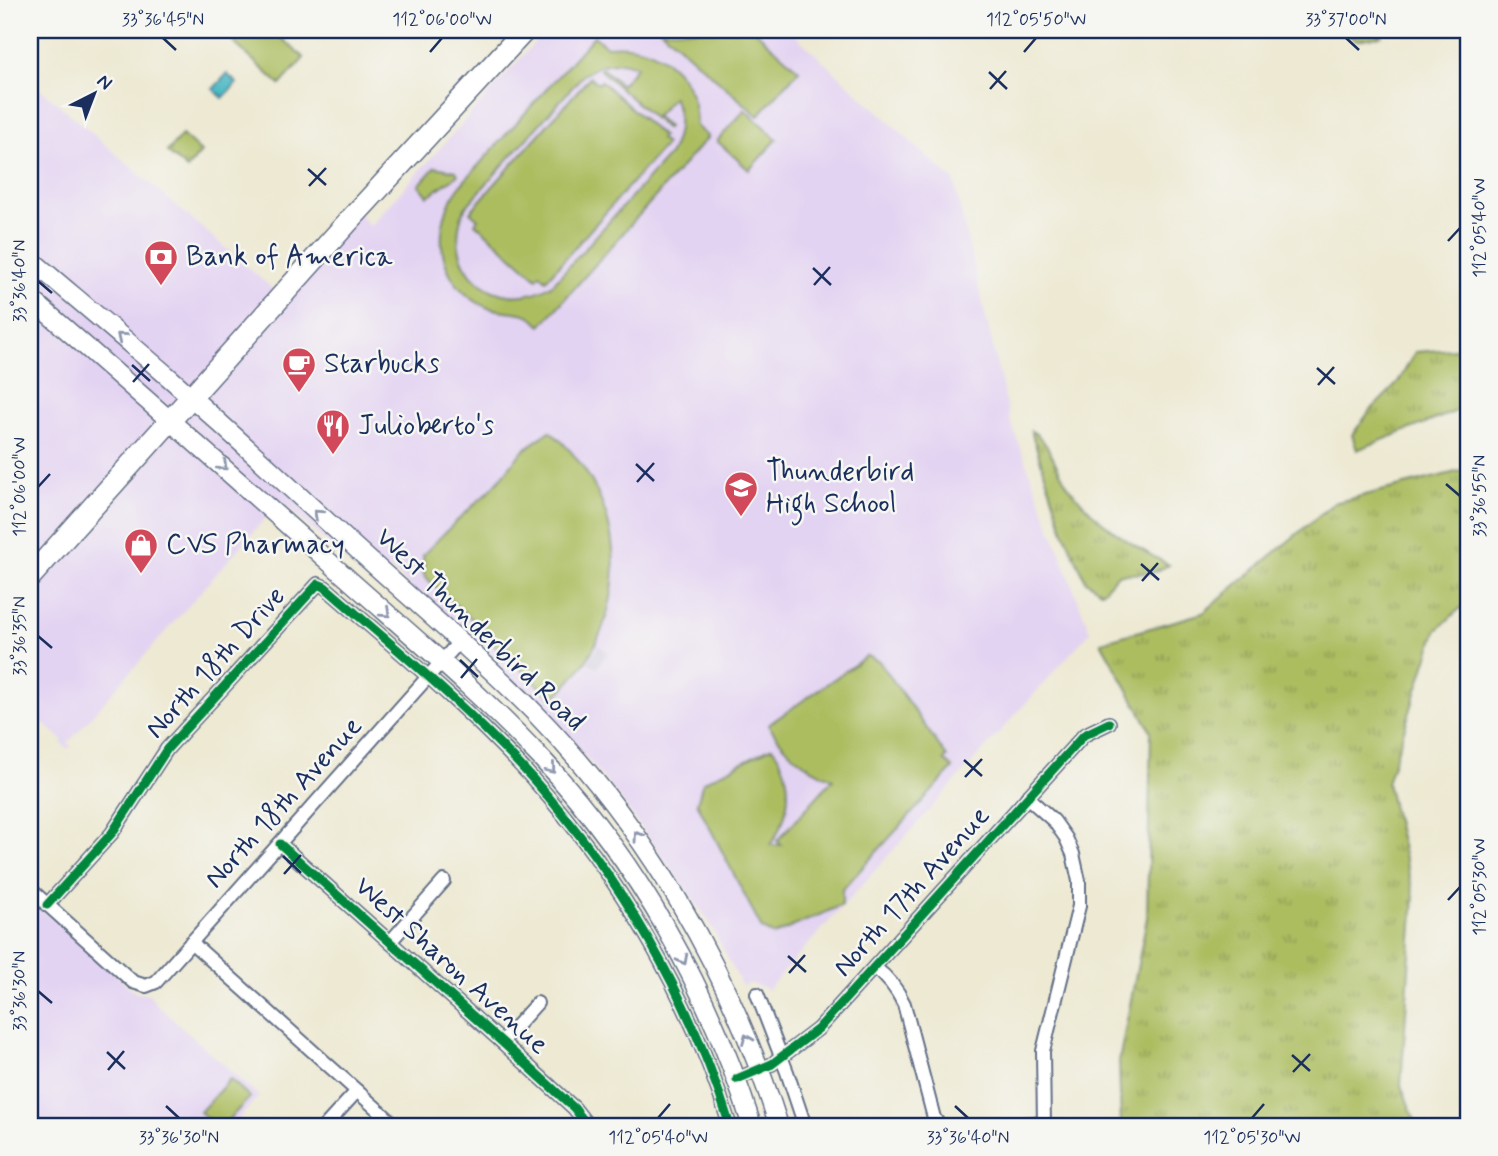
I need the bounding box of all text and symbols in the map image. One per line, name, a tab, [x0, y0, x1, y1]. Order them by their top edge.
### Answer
text: 33°36'45"N	[122, 8, 204, 32]
text: 112°06'00"W	[392, 8, 492, 32]
text: 112°05'50"W	[986, 8, 1086, 32]
text: 33°37'00"N	[1305, 8, 1387, 32]
north arrow	[60, 60, 130, 130]
text: N	[91, 69, 117, 96]
text: 112°05'40"W	[1468, 178, 1492, 278]
bank icon: Bank of America	[142, 238, 180, 287]
text: 33°36'40"N	[8, 239, 32, 323]
place label: Bank of America	[186, 239, 393, 276]
one-way arrow	[116, 333, 129, 345]
cafe icon: Starbucks	[280, 345, 318, 394]
place label: Starbucks	[324, 346, 440, 383]
restaurant icon: Julioberto's	[314, 407, 352, 456]
place label: Julioberto's	[358, 408, 494, 445]
text: 112°06'00"W	[8, 437, 32, 537]
place label: Thunderbird High School	[766, 454, 914, 526]
text: 33°36'55"N	[1468, 455, 1492, 537]
one-way arrow	[214, 457, 227, 470]
school or university icon: Thunderbird High School	[722, 469, 760, 518]
one-way arrow	[313, 509, 326, 522]
street label: West Thunderbird Road	[367, 520, 593, 740]
shop icon: CVS Pharmacy	[122, 526, 160, 575]
place label: CVS Pharmacy	[166, 527, 345, 564]
street label: North 18th Drive	[138, 579, 294, 747]
text: 33°36'35"N	[8, 596, 32, 676]
one-way arrow	[378, 605, 391, 617]
street label: North 18th Avenue	[197, 709, 371, 897]
one-way arrow	[543, 761, 555, 774]
street label: North 17th Avenue	[825, 799, 999, 985]
one-way arrow	[634, 831, 646, 844]
text: 112°05'30"W	[1468, 838, 1492, 936]
street label: West Sharon Avenue	[346, 869, 556, 1063]
text: 33°36'30"N	[8, 951, 32, 1031]
one-way arrow	[675, 952, 688, 965]
one-way arrow	[742, 1034, 756, 1046]
text: 33°36'30"N	[139, 1126, 219, 1150]
text: 112°05'40"W	[608, 1126, 708, 1150]
text: 33°36'40"N	[926, 1126, 1010, 1150]
text: 112°05'30"W	[1203, 1126, 1301, 1150]

